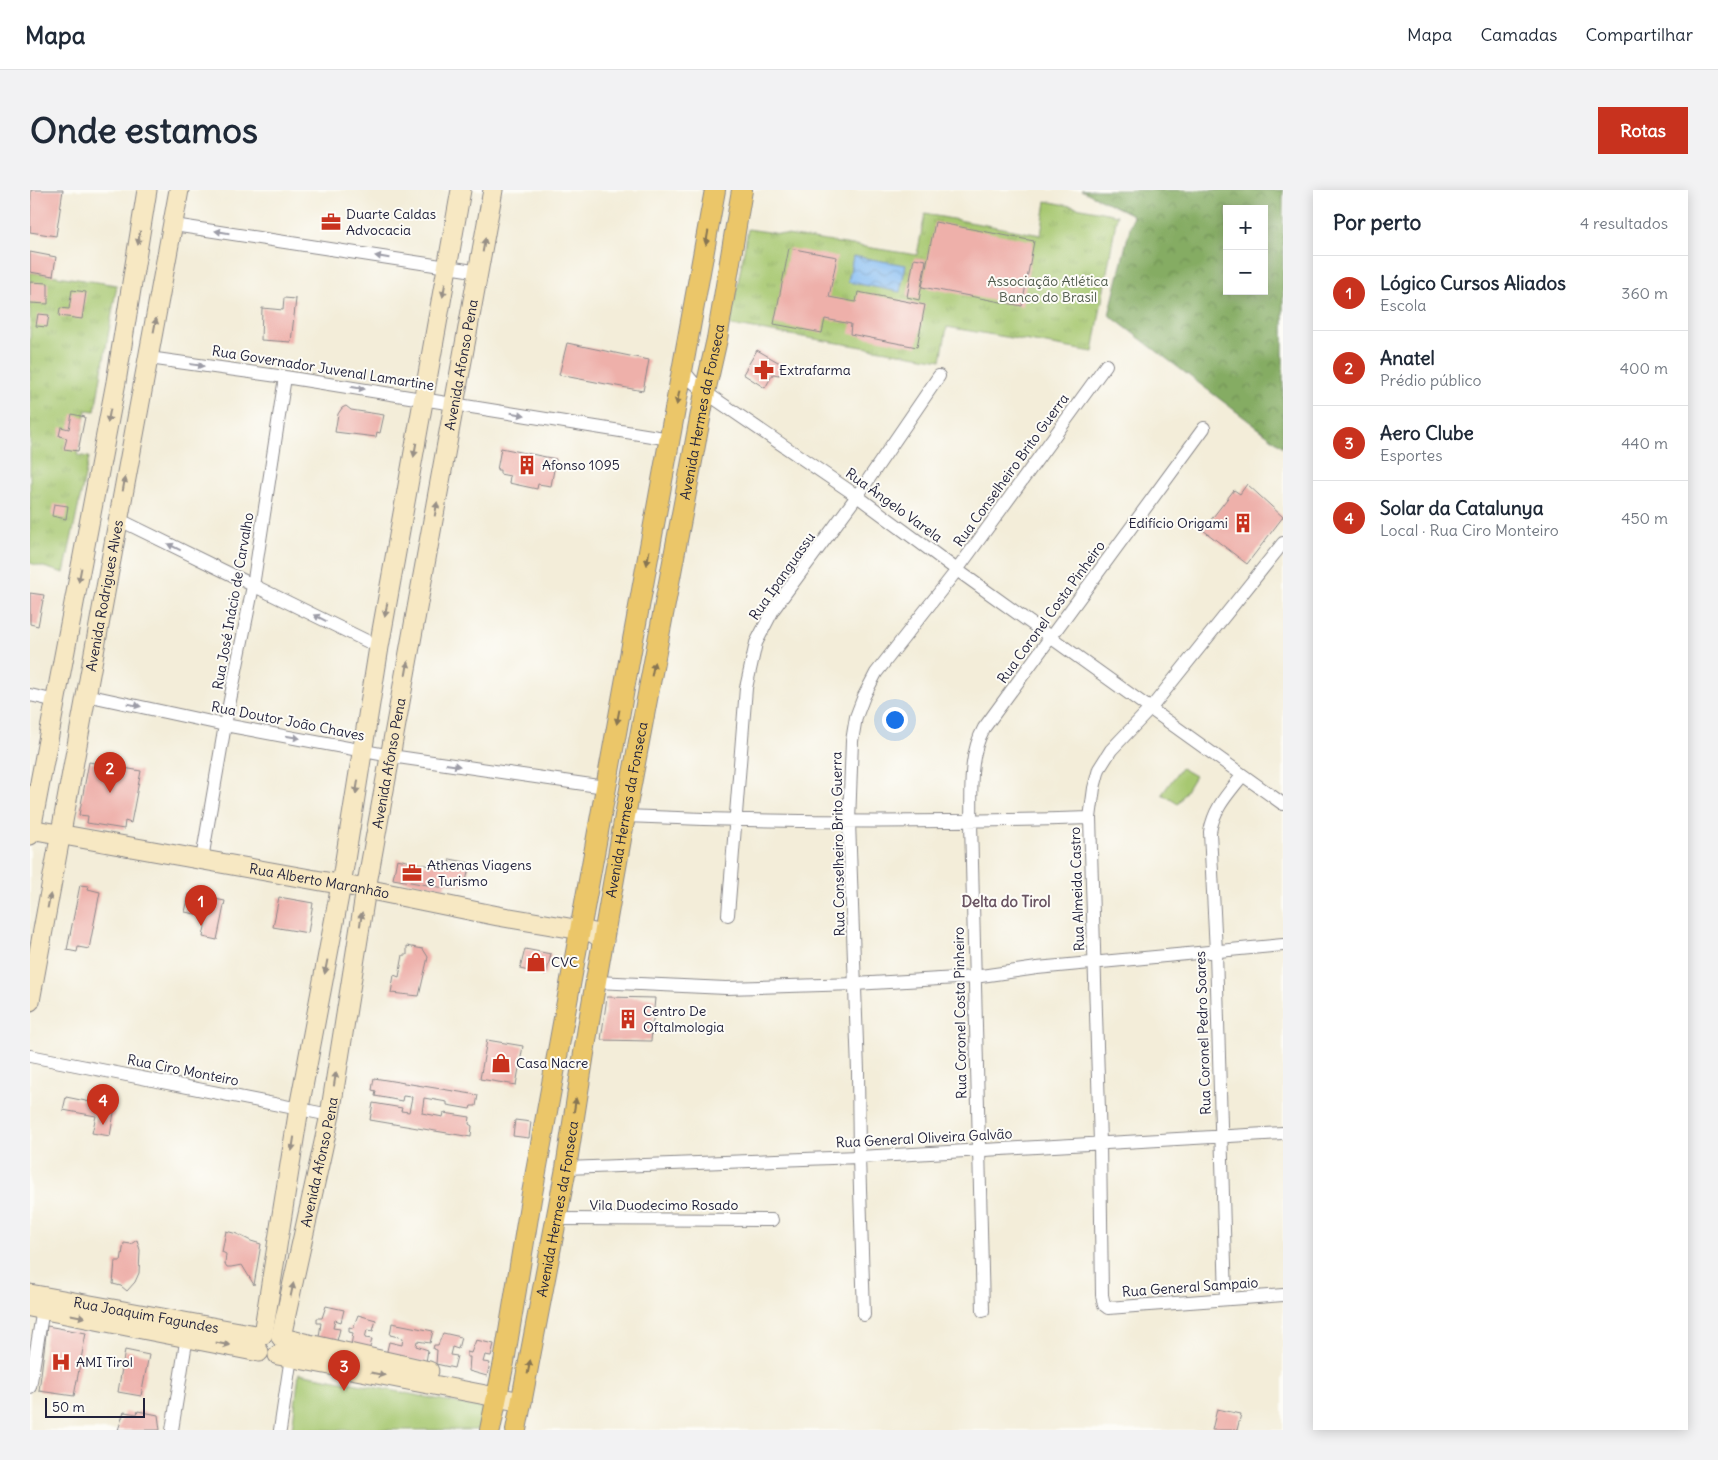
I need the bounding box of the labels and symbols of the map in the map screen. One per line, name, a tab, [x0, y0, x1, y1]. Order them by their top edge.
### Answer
place label: Duarte Caldas Advocacia	[346, 205, 436, 239]
office icon: Duarte Caldas Advocacia	[320, 211, 342, 233]
one-way arrow	[214, 228, 230, 236]
one-way arrow	[134, 230, 142, 246]
one-way arrow	[702, 230, 710, 246]
one-way arrow	[480, 237, 488, 253]
one-way arrow	[374, 253, 390, 261]
park label: Associação Atlética Banco do Brasil	[987, 272, 1109, 306]
one-way arrow	[439, 282, 447, 298]
street label: Avenida Afonso Pena	[441, 298, 482, 432]
one-way arrow	[151, 317, 159, 332]
street label: Avenida Hermes da Fonseca	[676, 323, 728, 501]
street label: Rua Governador Juvenal Lamartine	[211, 342, 435, 394]
pharmacy icon: Extrafarma	[753, 359, 775, 381]
one-way arrow	[189, 361, 205, 369]
place label: Extrafarma	[779, 361, 851, 379]
one-way arrow	[350, 384, 366, 392]
one-way arrow	[674, 390, 682, 405]
street label: Rua Conselheiro Brito Guerra	[949, 390, 1073, 550]
one-way arrow	[105, 408, 113, 424]
one-way arrow	[511, 410, 527, 418]
one-way arrow	[411, 442, 419, 458]
building icon: Afonso 1095	[516, 454, 538, 476]
place label: Afonso 1095	[542, 456, 620, 474]
street label: Rua Ângelo Varela	[842, 464, 946, 546]
one-way arrow	[121, 476, 129, 492]
one-way arrow	[432, 501, 440, 516]
street label: Rua José Inácio de Carvalho	[209, 511, 257, 691]
building icon: Edifício Origami	[1232, 512, 1254, 534]
place label: Edifício Origami	[1129, 514, 1228, 532]
street label: Avenida Rodrigues Alves	[82, 518, 127, 673]
street label: Rua Ipanguassu	[745, 529, 819, 623]
street label: Rua Coronel Costa Pinheiro	[993, 537, 1109, 687]
one-way arrow	[167, 543, 181, 551]
one-way arrow	[643, 550, 651, 566]
one-way arrow	[75, 568, 83, 584]
one-way arrow	[382, 602, 390, 618]
one-way arrow	[313, 614, 327, 622]
one-way arrow	[403, 660, 411, 676]
one-way arrow	[649, 661, 657, 677]
street label: Avenida Afonso Pena	[368, 696, 410, 830]
street label: Rua Doutor João Chaves	[210, 697, 366, 745]
one-way arrow	[126, 701, 141, 709]
your location	[882, 707, 908, 733]
one-way arrow	[614, 710, 622, 726]
street label: Avenida Hermes da Fonseca	[602, 720, 652, 899]
one-way arrow	[285, 734, 301, 742]
street label: Rua Conselheiro Brito Guerra	[827, 751, 849, 937]
pin: 2	[94, 752, 126, 793]
one-way arrow	[445, 761, 461, 769]
one-way arrow	[353, 780, 361, 796]
street label: Rua Almeida Castro	[1066, 826, 1088, 952]
place label: Athenas Viagens e Turismo	[427, 856, 532, 890]
street label: Rua Alberto Maranhão	[248, 859, 391, 903]
office icon: Athenas Viagens e Turismo	[401, 862, 423, 884]
pin: 1	[185, 885, 217, 926]
district label: Delta do Tirol	[961, 892, 1051, 911]
one-way arrow	[45, 893, 53, 909]
one-way arrow	[358, 910, 366, 926]
street label: Rua Coronel Costa Pinheiro	[949, 927, 970, 1099]
shop icon: CVC	[525, 951, 547, 973]
street label: Rua Coronel Pedro Soares	[1191, 951, 1215, 1115]
place label: CVC	[551, 953, 578, 971]
one-way arrow	[321, 959, 329, 975]
place label: Centro De Oftalmologia	[643, 1002, 724, 1036]
building icon: Centro De Oftalmologia	[617, 1008, 639, 1030]
street label: Rua Ciro Monteiro	[126, 1050, 240, 1090]
shop icon: Casa Nacre	[490, 1052, 512, 1074]
place label: Casa Nacre	[516, 1054, 588, 1072]
one-way arrow	[332, 1071, 340, 1087]
pin: 4	[87, 1084, 119, 1125]
street label: Avenida Afonso Pena	[297, 1096, 342, 1229]
one-way arrow	[572, 1096, 580, 1112]
street label: Avenida Hermes da Fonseca	[533, 1120, 582, 1298]
street label: Rua General Oliveira Galvão	[835, 1124, 1013, 1152]
one-way arrow	[289, 1136, 297, 1152]
street label: Vila Duodecimo Rosado	[590, 1196, 739, 1214]
street label: Rua General Sampaio	[1121, 1273, 1259, 1301]
one-way arrow	[288, 1282, 296, 1297]
street label: Rua Joaquim Fagundes	[72, 1293, 220, 1337]
one-way arrow	[70, 1312, 86, 1320]
one-way arrow	[216, 1340, 231, 1348]
pin: 3	[328, 1350, 360, 1391]
hospital icon: AMI Tirol	[50, 1351, 72, 1373]
place label: AMI Tirol	[76, 1353, 133, 1371]
one-way arrow	[525, 1360, 533, 1375]
one-way arrow	[370, 1370, 385, 1378]
scale bar	[45, 1395, 145, 1418]

